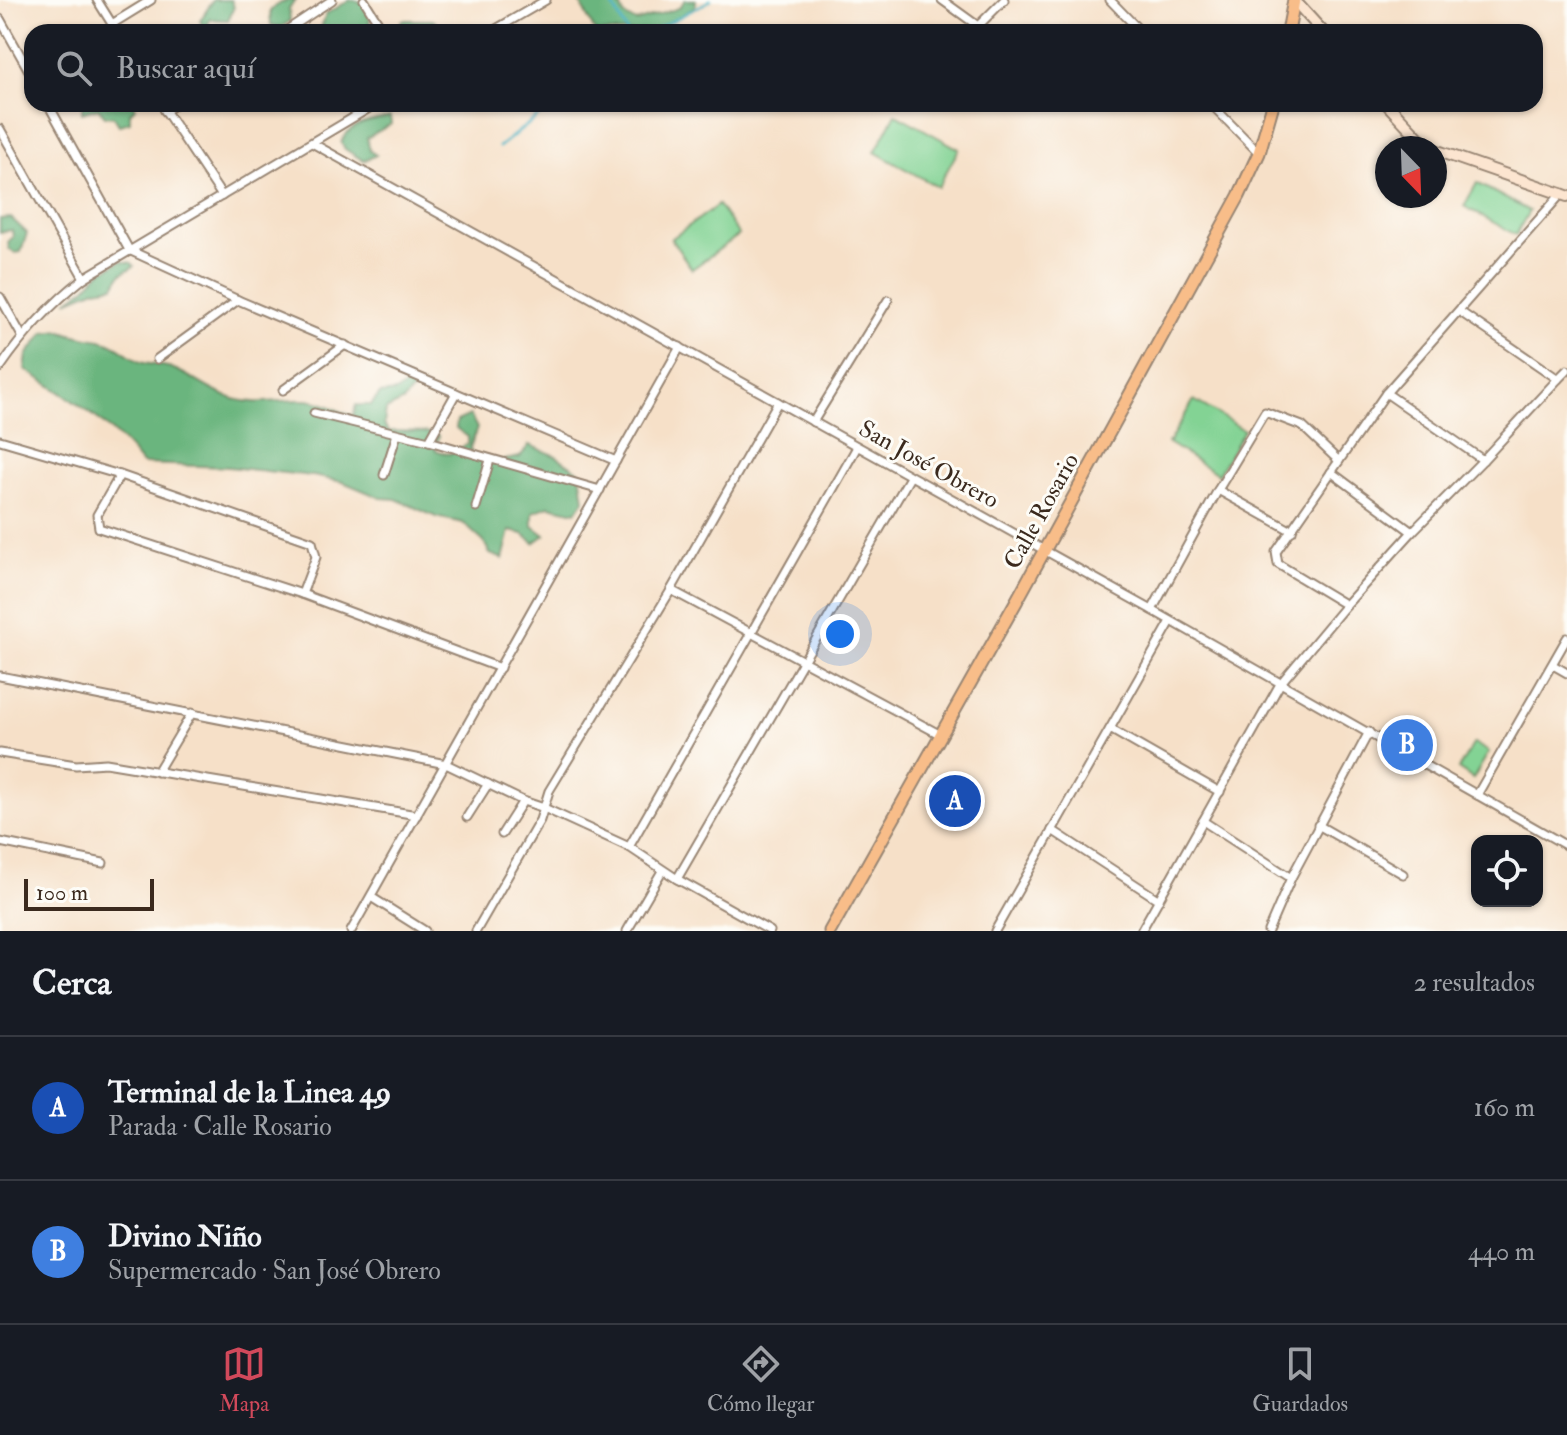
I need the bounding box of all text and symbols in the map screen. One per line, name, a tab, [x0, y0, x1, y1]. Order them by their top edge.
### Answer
search box	[24, 24, 1543, 112]
icon: search	[52, 46, 96, 90]
text: Buscar aquí	[116, 50, 255, 87]
north arrow	[1375, 136, 1447, 208]
street label: San José Obrero	[853, 413, 1004, 516]
street label: Calle Rosario	[997, 448, 1086, 575]
your location	[820, 614, 860, 654]
pin: B	[1381, 715, 1433, 775]
pin: A	[929, 771, 981, 831]
map controls	[1471, 835, 1543, 907]
button: locate	[1471, 835, 1543, 907]
scale bar	[24, 875, 154, 911]
text: 100 m	[36, 879, 88, 907]
text: Cerca	[32, 962, 111, 1005]
text: 2 resultados	[1414, 967, 1535, 999]
text: Terminal de la Linea 49	[108, 1074, 391, 1111]
text: A	[50, 1092, 66, 1124]
text: 160 m	[1474, 1092, 1535, 1124]
text: Parada · Calle Rosario	[108, 1111, 332, 1143]
text: Divino Niño	[108, 1218, 262, 1255]
text: B	[49, 1236, 67, 1268]
text: 440 m	[1468, 1236, 1535, 1268]
text: Supermercado · San José Obrero	[108, 1255, 441, 1287]
tab: Mapa	[219, 1342, 269, 1418]
tab: Cómo llegar	[707, 1342, 814, 1418]
tab: Guardados	[1252, 1342, 1348, 1418]

